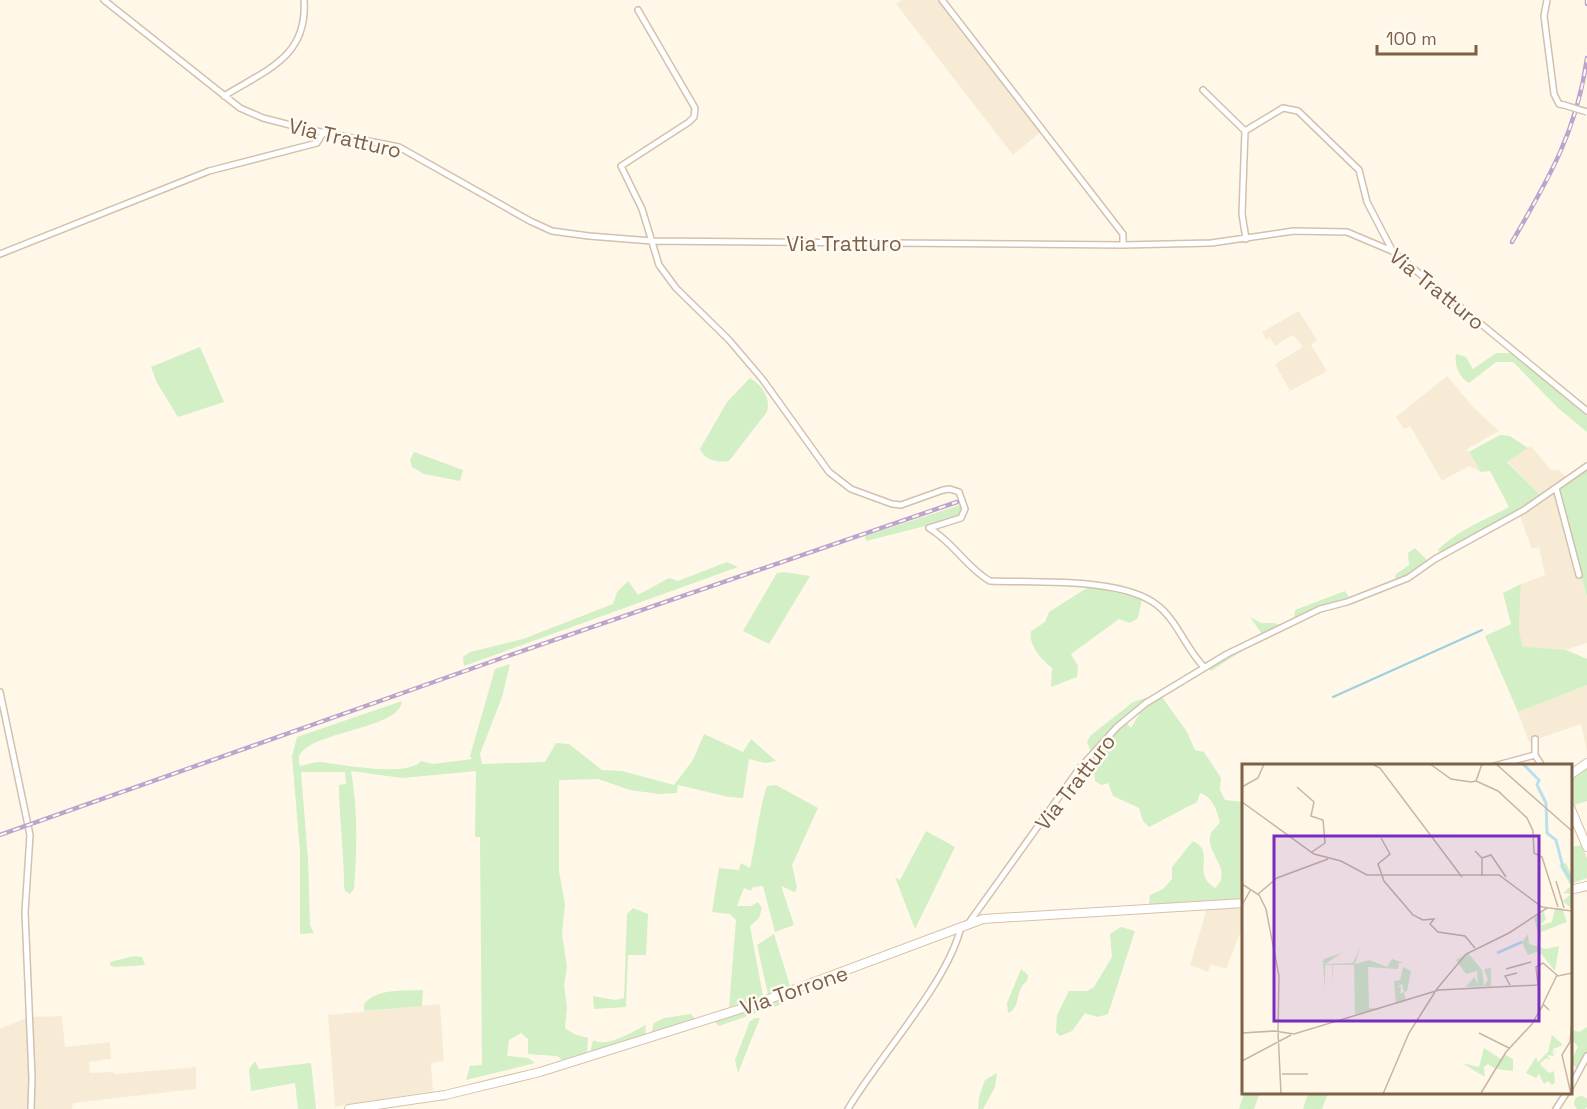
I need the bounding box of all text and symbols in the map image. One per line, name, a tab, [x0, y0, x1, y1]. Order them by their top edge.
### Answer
scale bar	[1377, 18, 1476, 56]
text: 100 m	[1386, 27, 1437, 50]
street label: Via Tratturo	[286, 112, 404, 164]
street label: Via Tratturo	[786, 230, 902, 257]
street label: Via Tratturo	[1384, 242, 1490, 336]
street label: Via Tratturo	[1029, 728, 1121, 836]
inset map	[1242, 764, 1572, 1094]
street label: Via Torrone	[737, 959, 851, 1021]

